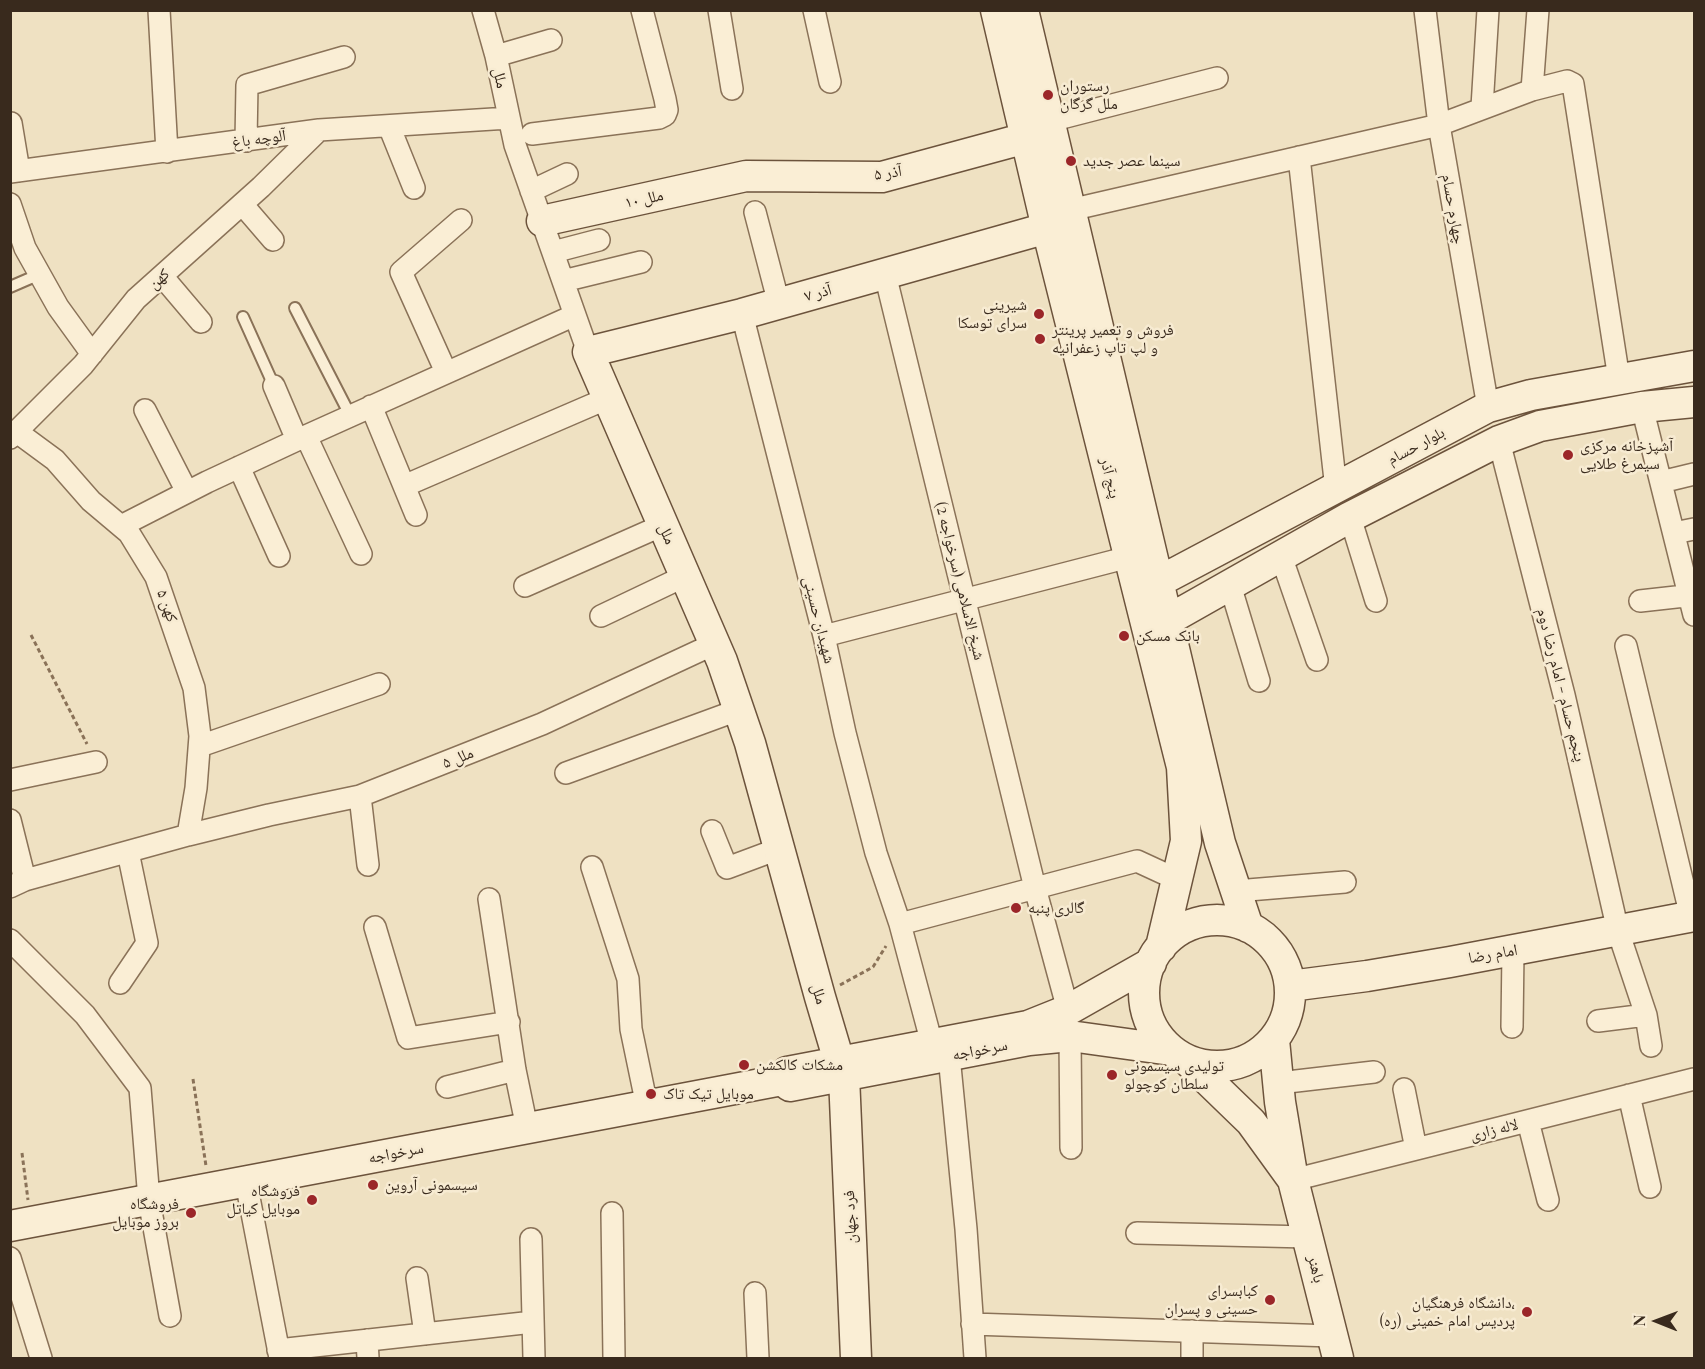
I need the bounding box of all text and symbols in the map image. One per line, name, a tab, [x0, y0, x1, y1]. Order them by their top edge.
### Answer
street label: ملل	[488, 66, 512, 90]
place label: رستوران ملل گرگان	[1060, 76, 1118, 114]
marker: رستوران ملل گرگان	[1041, 88, 1055, 102]
street label: آلوچه باغ	[231, 126, 287, 152]
place label: سینما عصر جدید	[1083, 151, 1180, 171]
marker: سینما عصر جدید	[1064, 154, 1078, 168]
street label: آذر ۵	[873, 161, 903, 185]
street label: چهارم حسام	[1437, 172, 1469, 246]
street label: ۱۰ ملل	[623, 186, 665, 212]
street label: کهن	[144, 264, 174, 294]
street label: آذر ۷	[802, 280, 834, 306]
place label: شیرینی سرای توسکا	[957, 295, 1027, 333]
marker: شیرینی سرای توسکا	[1032, 307, 1046, 321]
place label: فروش و تعمیر پرینتر و لپ تاپ زعفرانیه	[1052, 320, 1174, 358]
marker: فروش و تعمیر پرینتر و لپ تاپ زعفرانیه	[1033, 332, 1047, 346]
street label: بلوار حسام	[1384, 423, 1448, 469]
place label: آشپزخانه مرکزی سیمرغ طلایی	[1580, 436, 1673, 474]
marker: آشپزخانه مرکزی سیمرغ طلایی	[1561, 448, 1575, 462]
street label: پنج آذر	[1096, 456, 1124, 500]
street label: شیخ الاسلامی (سرخواجه 2)	[931, 500, 989, 662]
street label: ملل	[654, 521, 680, 547]
street label: شهیدان حسینی	[799, 574, 839, 666]
street label: ۵ کهن	[152, 587, 182, 625]
street label: پنجم حسام - امام رضا دوم	[1533, 606, 1589, 764]
place label: بانک مسکن	[1136, 626, 1200, 646]
marker: بانک مسکن	[1117, 629, 1131, 643]
street label: ملل ۵	[440, 743, 476, 773]
place label: گالری پنبه	[1028, 898, 1084, 918]
marker: گالری پنبه	[1009, 901, 1023, 915]
street label: امام رضا	[1467, 940, 1519, 968]
street label: ملل	[807, 981, 831, 1007]
street label: سرخواجه	[951, 1035, 1009, 1065]
place label: مشکات کالکشن	[756, 1055, 843, 1075]
place label: تولیدی سیسمونی سلطان کوچولو	[1124, 1056, 1224, 1094]
marker: مشکات کالکشن	[737, 1058, 751, 1072]
marker: تولیدی سیسمونی سلطان کوچولو	[1105, 1068, 1119, 1082]
place label: موبایل تیک تاک	[663, 1084, 754, 1104]
marker: موبایل تیک تاک	[644, 1087, 658, 1101]
street label: لاله زاری	[1468, 1115, 1520, 1145]
street label: سرخواجه	[367, 1138, 425, 1168]
place label: سیسمونی آروین	[385, 1175, 478, 1195]
marker: سیسمونی آروین	[366, 1178, 380, 1192]
place label: فروشگاه موبایل کیاتل	[226, 1181, 300, 1219]
street label: فرد جهان	[839, 1190, 861, 1244]
marker: فروشگاه موبایل کیاتل	[305, 1193, 319, 1207]
place label: فروشگاه بروز موبایل	[112, 1194, 179, 1232]
marker: فروشگاه بروز موبایل	[184, 1206, 198, 1220]
street label: باهنر	[1303, 1253, 1329, 1285]
place label: کبابسرای حسینی و پسران	[1165, 1281, 1258, 1319]
north arrow	[1627, 1291, 1687, 1351]
marker: کبابسرای حسینی و پسران	[1263, 1293, 1277, 1307]
place label: دانشگاه فرهنگیان، پردیس امام خمینی (ره)	[1379, 1293, 1515, 1331]
marker: دانشگاه فرهنگیان، پردیس امام خمینی (ره)	[1520, 1305, 1534, 1319]
text: N	[1628, 1315, 1649, 1327]

